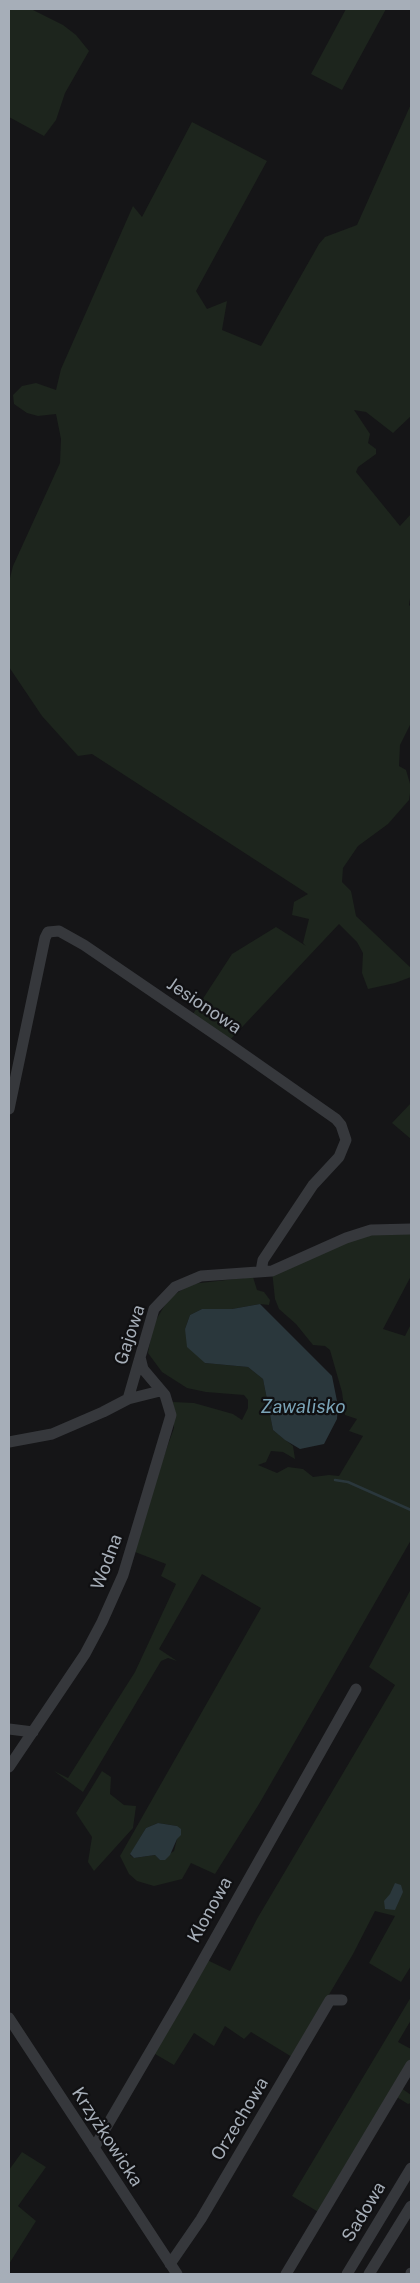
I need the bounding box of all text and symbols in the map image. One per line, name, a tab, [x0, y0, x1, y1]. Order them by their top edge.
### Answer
street label: Jesionowa	[163, 973, 245, 1039]
street label: Gajowa	[110, 1302, 150, 1368]
water label: Zawalisko	[260, 1396, 346, 1418]
street label: Wodna	[87, 1531, 127, 1593]
street label: Klonowa	[183, 1873, 237, 1947]
street label: Orzechowa	[207, 2074, 273, 2164]
street label: Krzyżkowicka	[67, 2083, 147, 2191]
street label: Sadowa	[338, 2178, 390, 2246]

